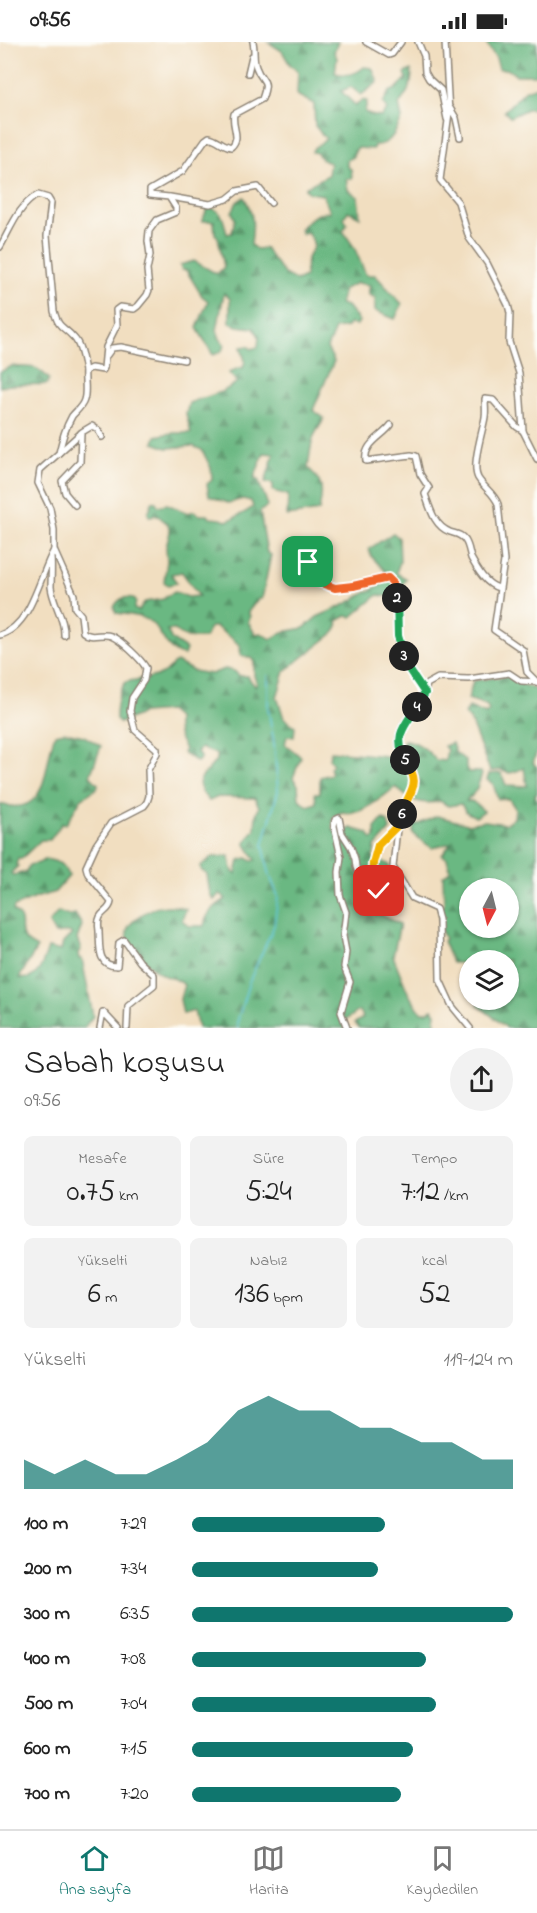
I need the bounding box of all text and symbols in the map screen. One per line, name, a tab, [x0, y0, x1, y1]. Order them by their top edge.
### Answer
text: 09:56	[30, 5, 70, 37]
pin	[282, 536, 333, 587]
icon: arrive	[291, 545, 324, 578]
pin: 2	[382, 583, 412, 613]
text: 2	[393, 586, 401, 610]
pin: 3	[389, 641, 419, 671]
text: 3	[401, 644, 407, 668]
pin: 4	[402, 692, 432, 722]
text: 4	[414, 695, 420, 719]
pin: 5	[390, 745, 420, 775]
text: 5	[400, 748, 410, 772]
pin: 6	[387, 799, 417, 829]
text: 6	[398, 802, 406, 826]
pin	[353, 865, 404, 916]
icon: check	[362, 874, 395, 907]
north arrow	[459, 878, 519, 938]
map controls	[459, 878, 519, 1010]
button: layers	[459, 950, 519, 1010]
text: Sabah koşusu	[24, 1040, 225, 1088]
button: share	[450, 1048, 513, 1111]
text: 09:56	[24, 1087, 61, 1116]
text: Mesafe	[78, 1147, 127, 1171]
text: Süre	[253, 1147, 284, 1171]
text: Tempo	[412, 1147, 457, 1171]
text: 0.75	[66, 1171, 115, 1215]
text: 5:24	[245, 1171, 292, 1215]
text: 7:12	[401, 1171, 440, 1215]
text: km	[115, 1184, 139, 1208]
text: /km	[440, 1184, 468, 1208]
text: Yükselti	[78, 1249, 127, 1273]
text: Nabız	[250, 1249, 287, 1273]
text: kcal	[422, 1249, 447, 1273]
text: 6	[88, 1273, 101, 1317]
text: 136	[234, 1273, 269, 1317]
text: 52	[418, 1273, 451, 1317]
text: m	[101, 1286, 117, 1310]
text: bpm	[269, 1286, 303, 1310]
text: Yükselti	[24, 1346, 86, 1375]
text: 119–124 m	[443, 1346, 513, 1375]
text: 100 m	[24, 1510, 68, 1539]
text: 7:29	[120, 1510, 146, 1539]
text: 200 m	[24, 1555, 72, 1584]
text: 7:34	[120, 1555, 146, 1584]
text: 300 m	[24, 1600, 70, 1629]
text: 6:35	[120, 1600, 150, 1629]
text: 400 m	[24, 1645, 70, 1674]
text: 7:08	[120, 1645, 146, 1674]
text: 500 m	[24, 1690, 73, 1719]
text: 7:04	[120, 1690, 147, 1719]
text: 600 m	[24, 1735, 71, 1764]
text: 7:15	[120, 1735, 148, 1764]
text: 700 m	[24, 1780, 70, 1809]
text: 7:20	[120, 1780, 149, 1809]
tab: Ana sayfa	[59, 1842, 131, 1902]
tab: Harita	[249, 1842, 289, 1902]
tab: Kaydedilen	[407, 1842, 478, 1902]

